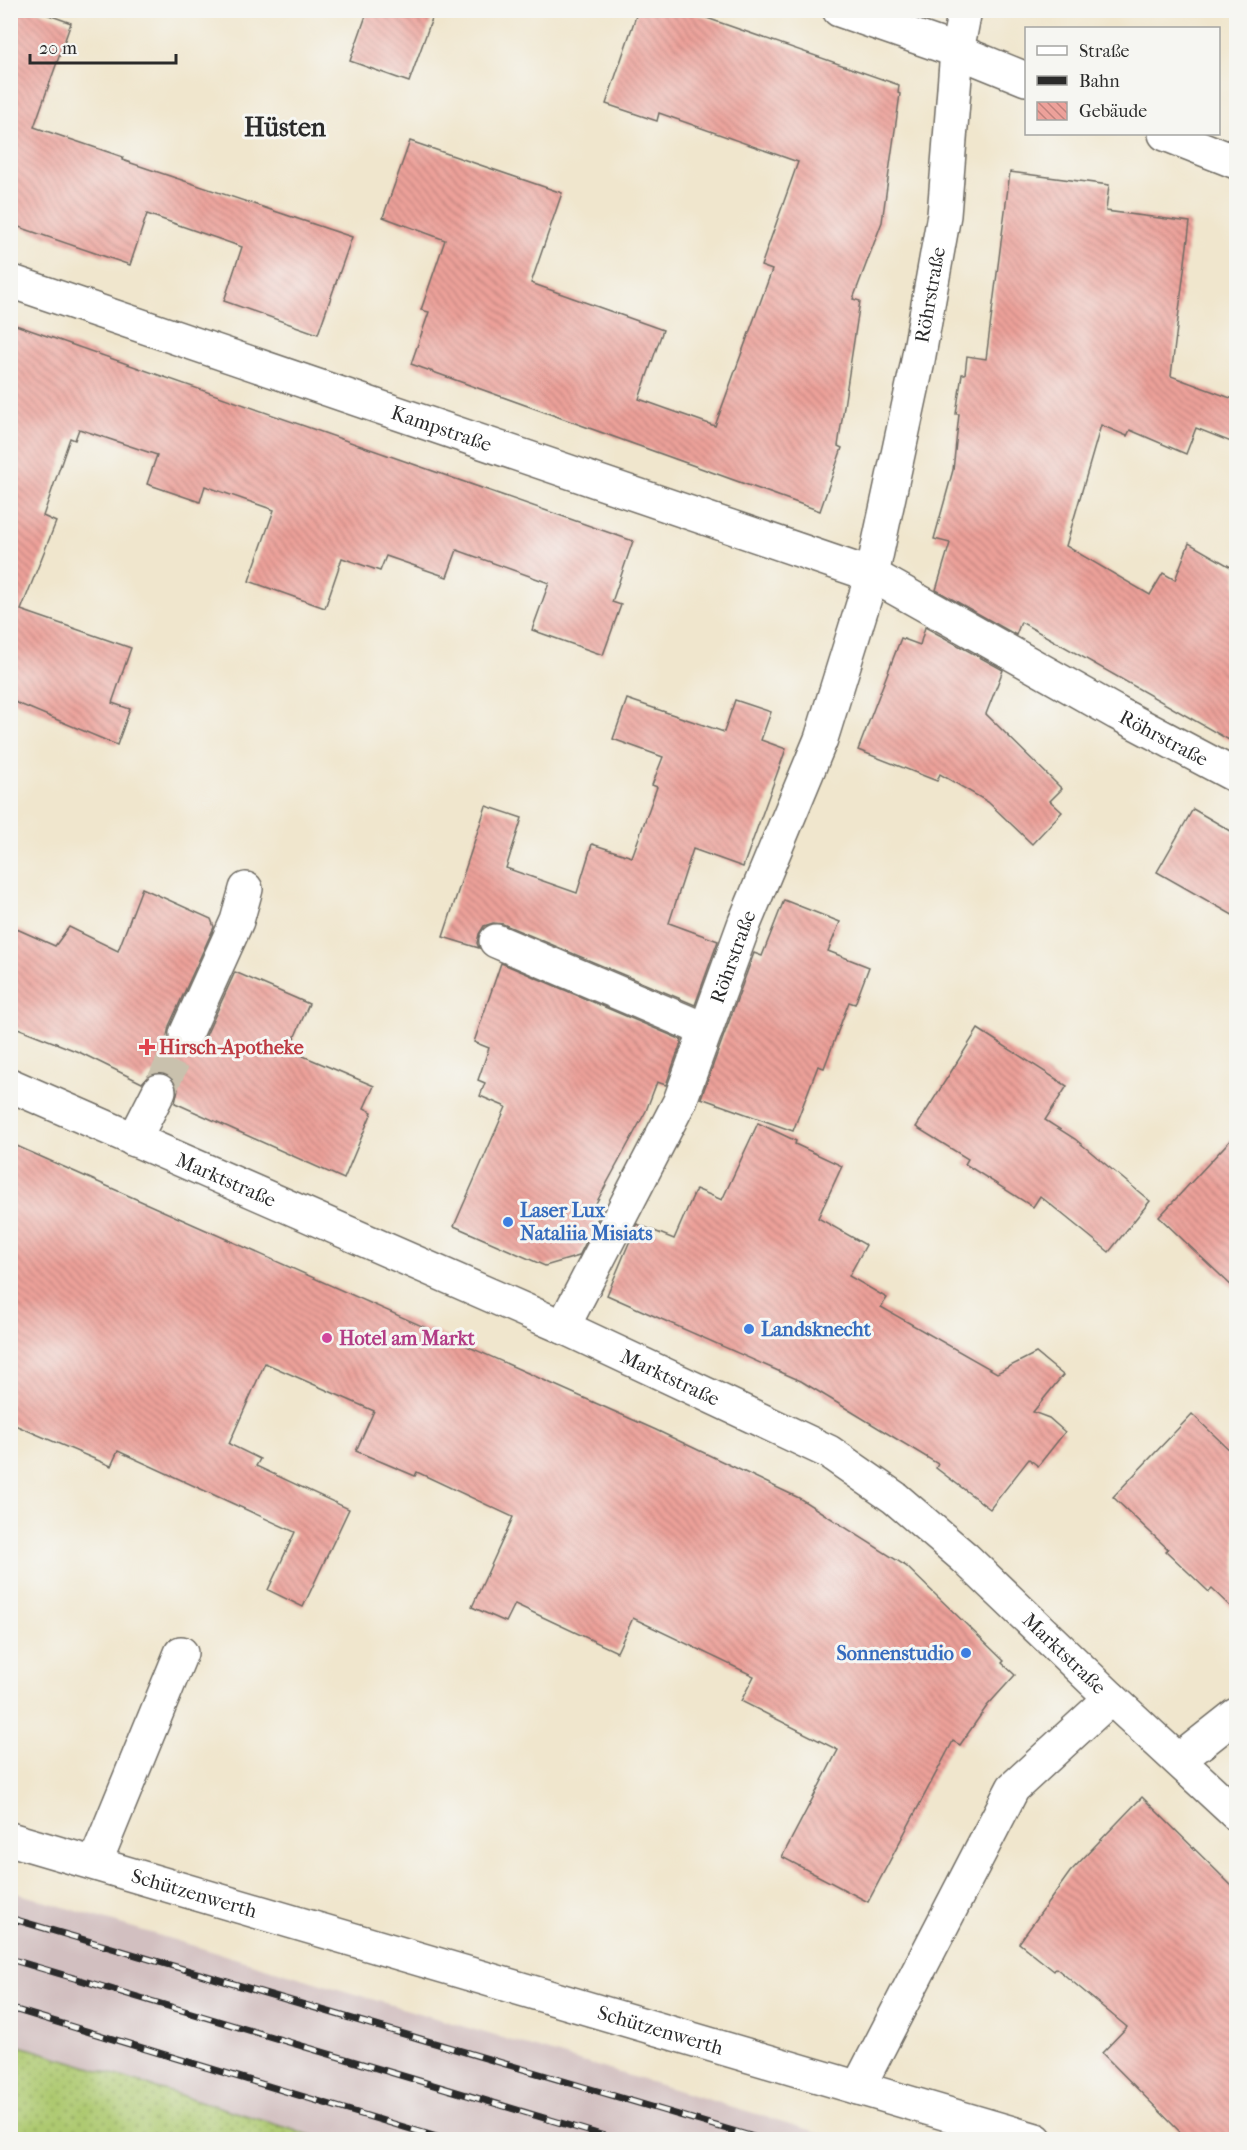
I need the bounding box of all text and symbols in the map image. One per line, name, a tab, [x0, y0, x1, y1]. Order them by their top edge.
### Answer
scale bar	[30, 27, 176, 65]
legend	[1025, 27, 1220, 135]
text: 20 m	[39, 38, 77, 59]
text: Straße	[1079, 41, 1130, 62]
text: Bahn	[1079, 71, 1120, 92]
text: Gebäude	[1079, 101, 1147, 122]
district label: Hüsten	[244, 112, 327, 143]
street label: Röhrstraße	[910, 245, 950, 345]
street label: Kampstraße	[388, 401, 495, 456]
street label: Röhrstraße	[1115, 705, 1212, 771]
street label: Röhrstraße	[705, 907, 761, 1006]
place label: Hirsch-Apotheke	[159, 1036, 304, 1059]
marker: Hirsch-Apotheke	[140, 1040, 154, 1054]
street label: Marktstraße	[173, 1148, 279, 1212]
place label: Laser Lux Nataliia Misiats	[520, 1199, 653, 1245]
marker: Laser Lux Nataliia Misiats	[501, 1215, 515, 1229]
place label: Landsknecht	[761, 1318, 872, 1341]
marker: Landsknecht	[742, 1322, 756, 1336]
place label: Hotel am Markt	[339, 1327, 476, 1350]
marker: Hotel am Markt	[320, 1331, 334, 1345]
street label: Marktstraße	[617, 1345, 723, 1411]
street label: Marktstraße	[1018, 1609, 1111, 1699]
place label: Sonnenstudio	[836, 1642, 954, 1665]
marker: Sonnenstudio	[959, 1646, 973, 1660]
street label: Schützenwerth	[129, 1864, 260, 1923]
street label: Schützenwerth	[595, 2001, 727, 2060]

